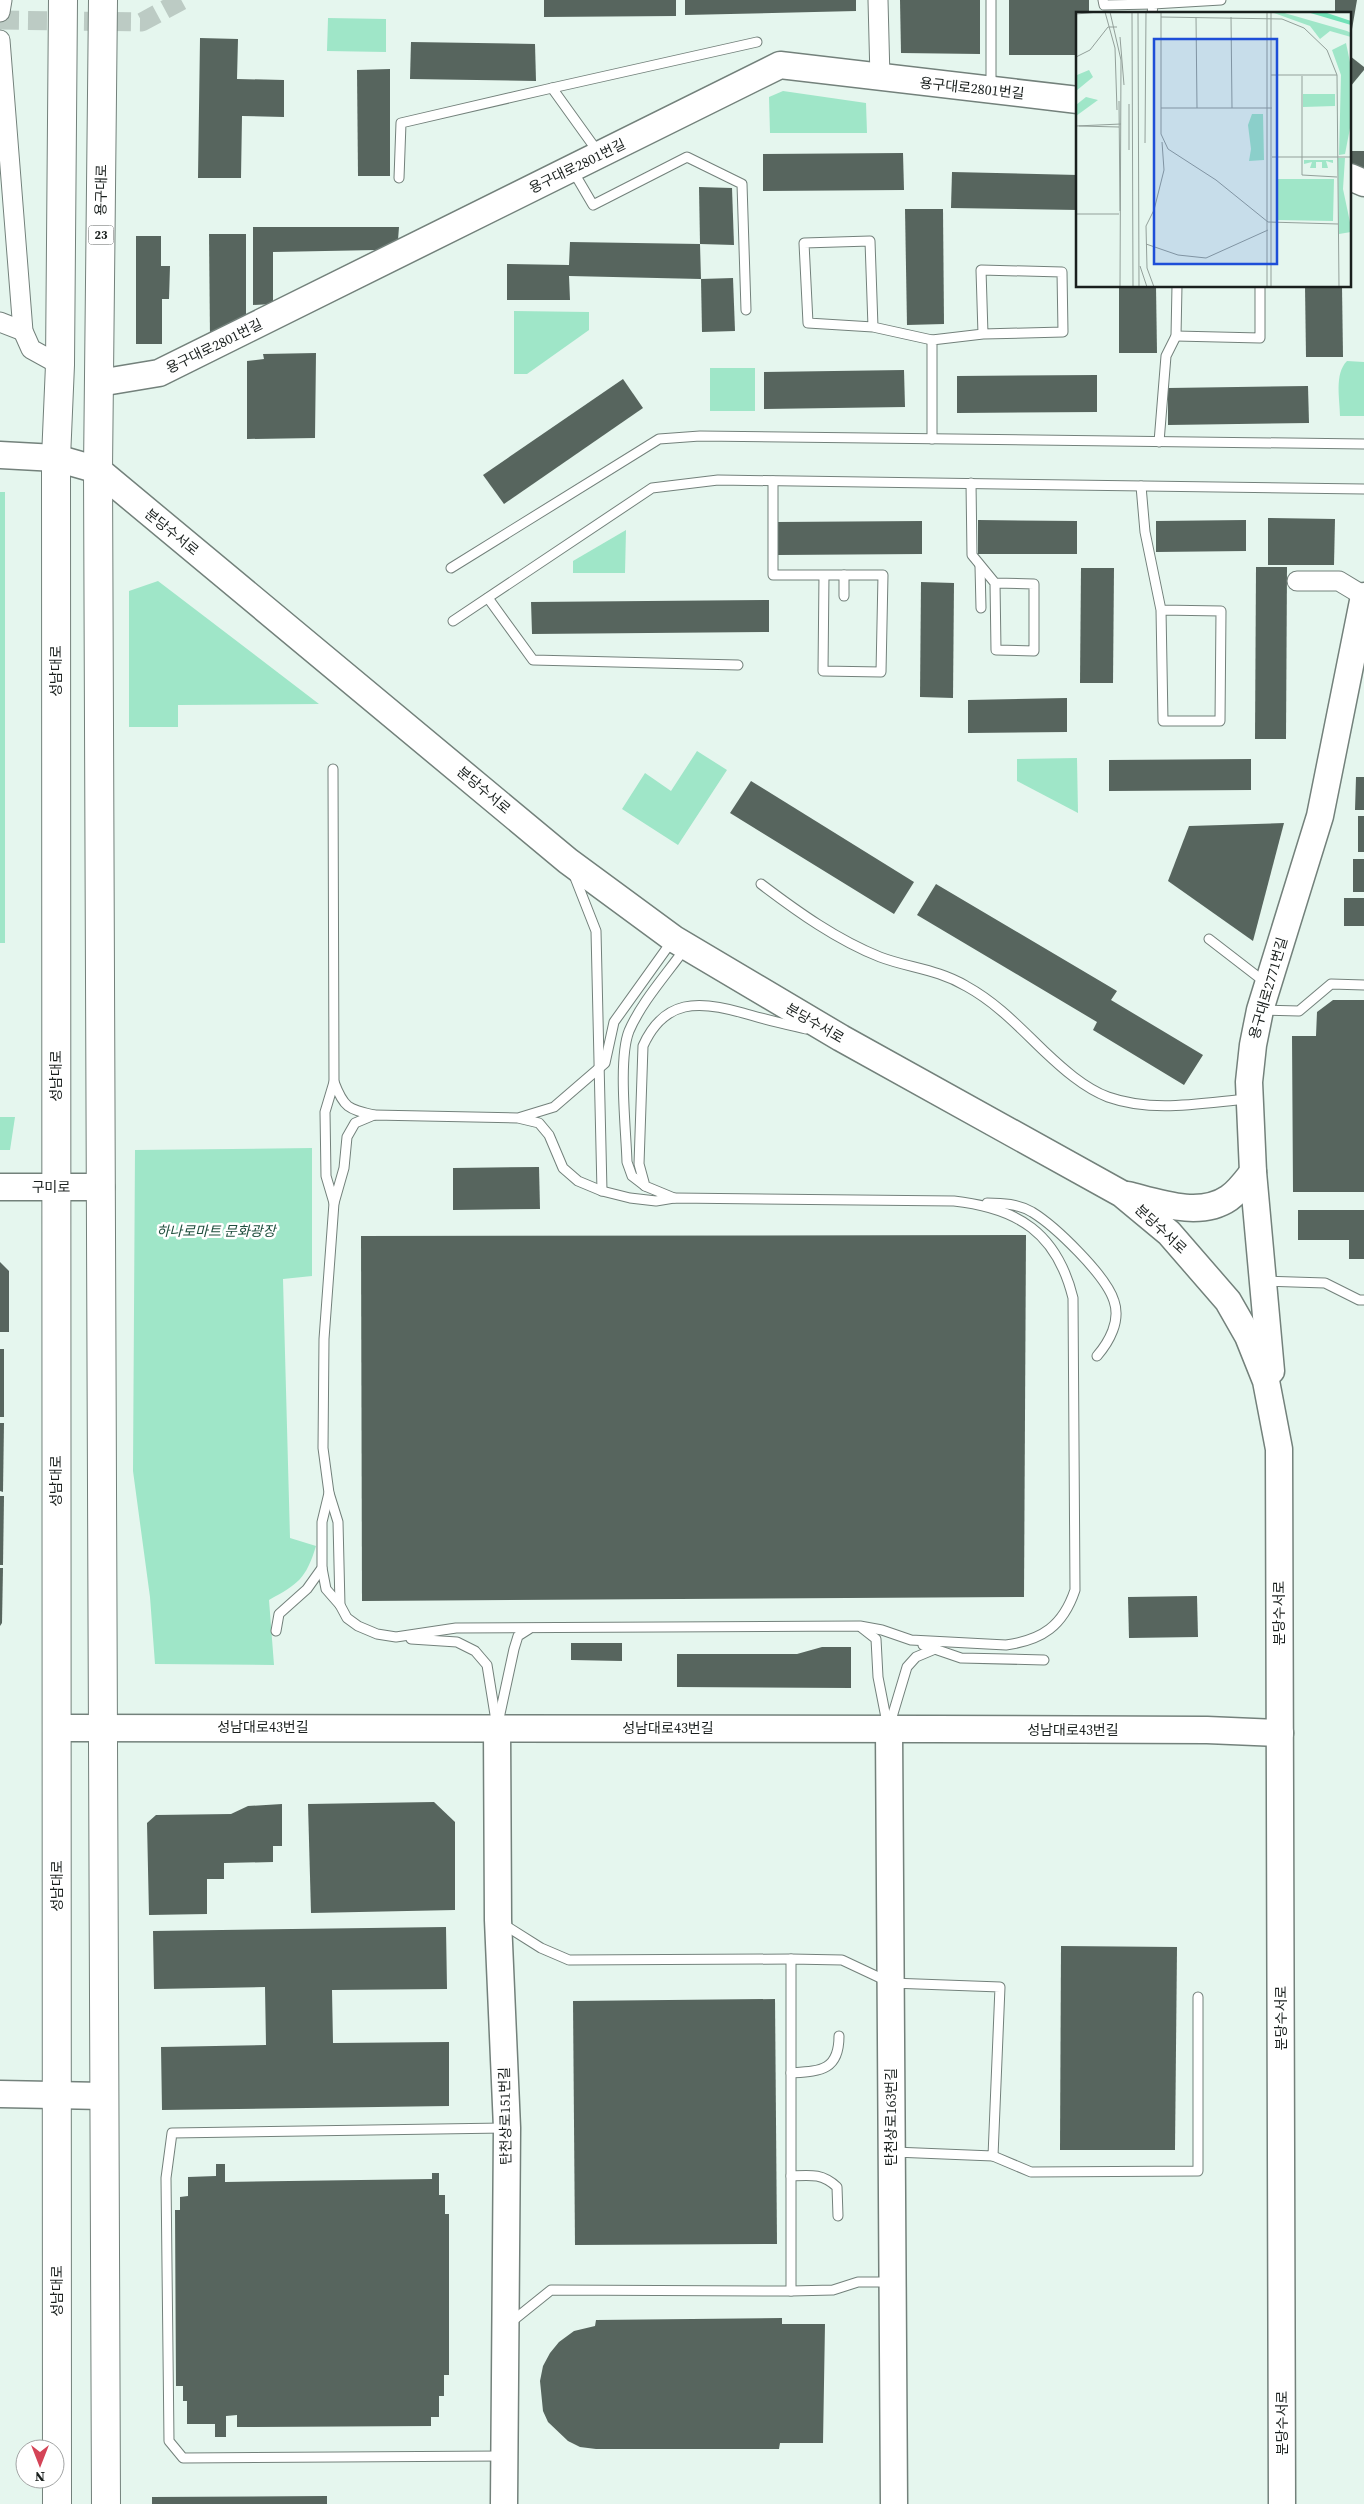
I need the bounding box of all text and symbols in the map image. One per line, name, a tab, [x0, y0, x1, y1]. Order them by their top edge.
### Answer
inset map	[1076, 12, 1352, 288]
street label: 용구대로2801번길	[919, 73, 1025, 103]
street label: 용구대로2801번길	[525, 134, 629, 198]
street label: 용구대로	[91, 164, 111, 216]
road number: 23	[88, 226, 114, 244]
street label: 용구대로2801번길	[162, 314, 266, 378]
street label: 분당수서로	[141, 504, 203, 560]
street label: 성남대로	[46, 645, 66, 697]
street label: 분당수서로	[453, 762, 515, 818]
street label: 용구대로2771번길	[1244, 935, 1292, 1041]
street label: 분당수서로	[782, 998, 848, 1048]
street label: 성남대로	[46, 1050, 66, 1102]
street label: 구미로	[32, 1177, 70, 1197]
street label: 분당수서로	[1131, 1200, 1191, 1258]
park label: 하나로마트 문화광장	[156, 1221, 278, 1241]
street label: 성남대로	[46, 1455, 66, 1507]
street label: 분당수서로	[1269, 1581, 1289, 1645]
street label: 성남대로43번길	[217, 1717, 309, 1737]
street label: 성남대로43번길	[622, 1718, 714, 1738]
street label: 성남대로43번길	[1027, 1720, 1119, 1740]
street label: 성남대로	[47, 1860, 67, 1912]
street label: 분당수서로	[1271, 1986, 1291, 2050]
street label: 탄천상로151번길	[494, 2067, 516, 2165]
street label: 탄천상로163번길	[881, 2068, 901, 2166]
street label: 성남대로	[47, 2265, 67, 2317]
street label: 분당수서로	[1272, 2391, 1292, 2455]
north arrow	[15, 2439, 65, 2489]
text: N	[35, 2467, 45, 2487]

